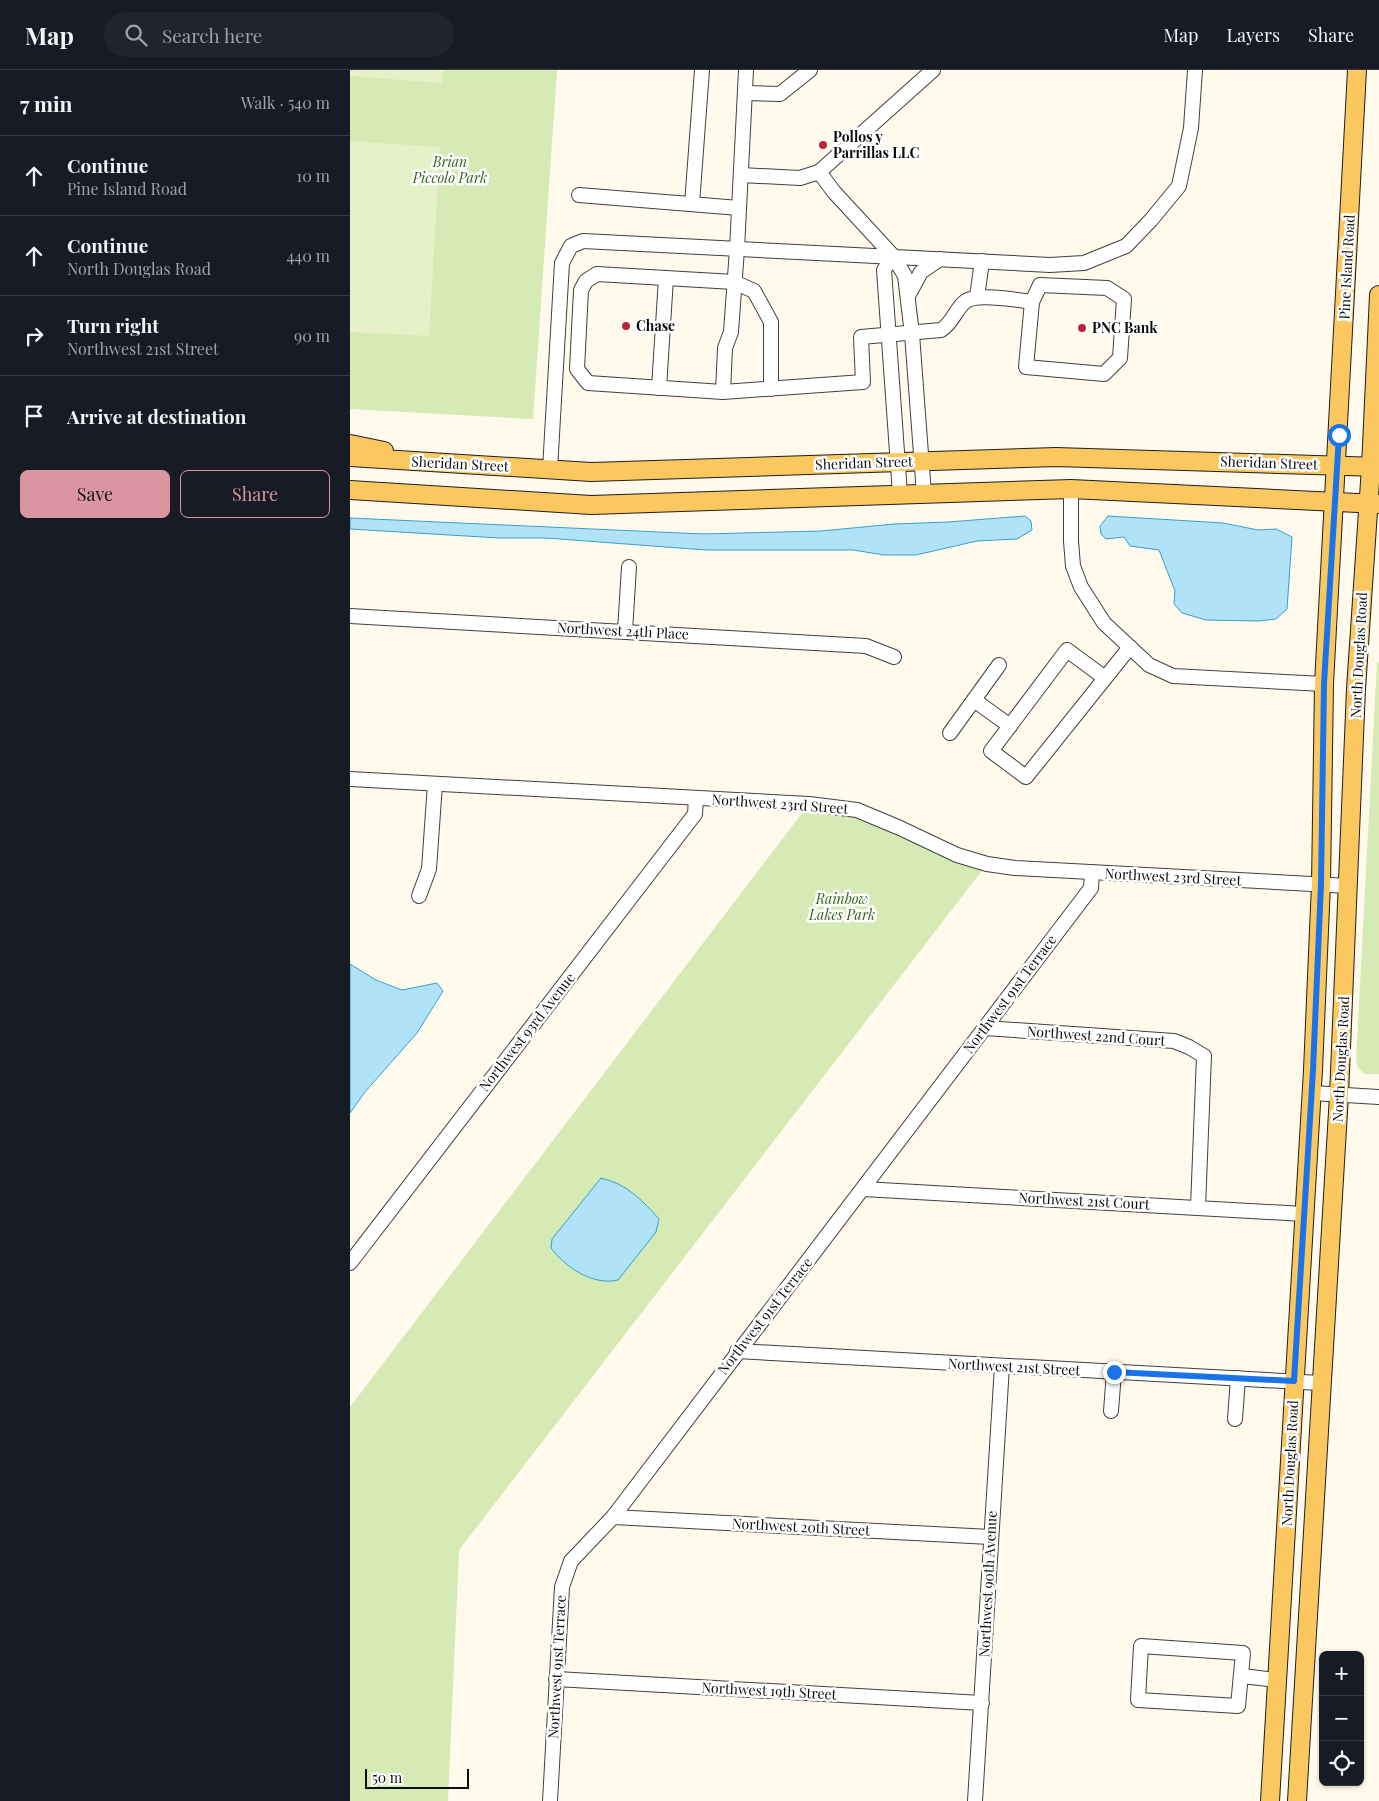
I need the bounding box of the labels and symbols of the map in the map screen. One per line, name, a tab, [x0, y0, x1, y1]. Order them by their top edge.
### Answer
place label: Pollos y Parrillas LLC	[833, 127, 919, 162]
marker: Pollos y Parrillas LLC	[817, 139, 829, 151]
park label: Brian Piccolo Park	[412, 152, 487, 187]
street label: Pine Island Road	[1334, 214, 1359, 320]
place label: Chase	[636, 316, 675, 335]
place label: PNC Bank	[1092, 318, 1158, 337]
marker: Chase	[620, 320, 632, 332]
marker: PNC Bank	[1076, 322, 1088, 334]
route start	[1328, 424, 1351, 447]
street label: Sheridan Street	[411, 451, 510, 476]
street label: Sheridan Street	[815, 451, 914, 474]
street label: Sheridan Street	[1220, 451, 1319, 474]
street label: North Douglas Road	[1346, 592, 1371, 718]
street label: Northwest 24th Place	[557, 618, 689, 643]
street label: Northwest 23rd Street	[711, 789, 850, 818]
street label: Northwest 23rd Street	[1104, 863, 1243, 890]
park label: Rainbow Lakes Park	[808, 889, 875, 924]
street label: Northwest 91st Terrace	[959, 931, 1060, 1057]
street label: Northwest 93rd Avenue	[474, 969, 579, 1095]
street label: North Douglas Road	[1328, 996, 1353, 1122]
street label: Northwest 22nd Court	[1026, 1021, 1167, 1050]
street label: Northwest 21st Court	[1018, 1188, 1151, 1213]
street label: Northwest 91st Terrace	[713, 1253, 816, 1378]
street label: Northwest 21st Street	[947, 1354, 1082, 1380]
route end	[1103, 1361, 1126, 1384]
street label: North Douglas Road	[1277, 1400, 1302, 1526]
street label: Northwest 90th Avenue	[974, 1510, 1001, 1658]
street label: Northwest 20th Street	[732, 1513, 872, 1540]
street label: Northwest 91st Terrace	[543, 1595, 570, 1739]
street label: Northwest 19th Street	[701, 1677, 838, 1704]
scale bar	[365, 1766, 469, 1789]

